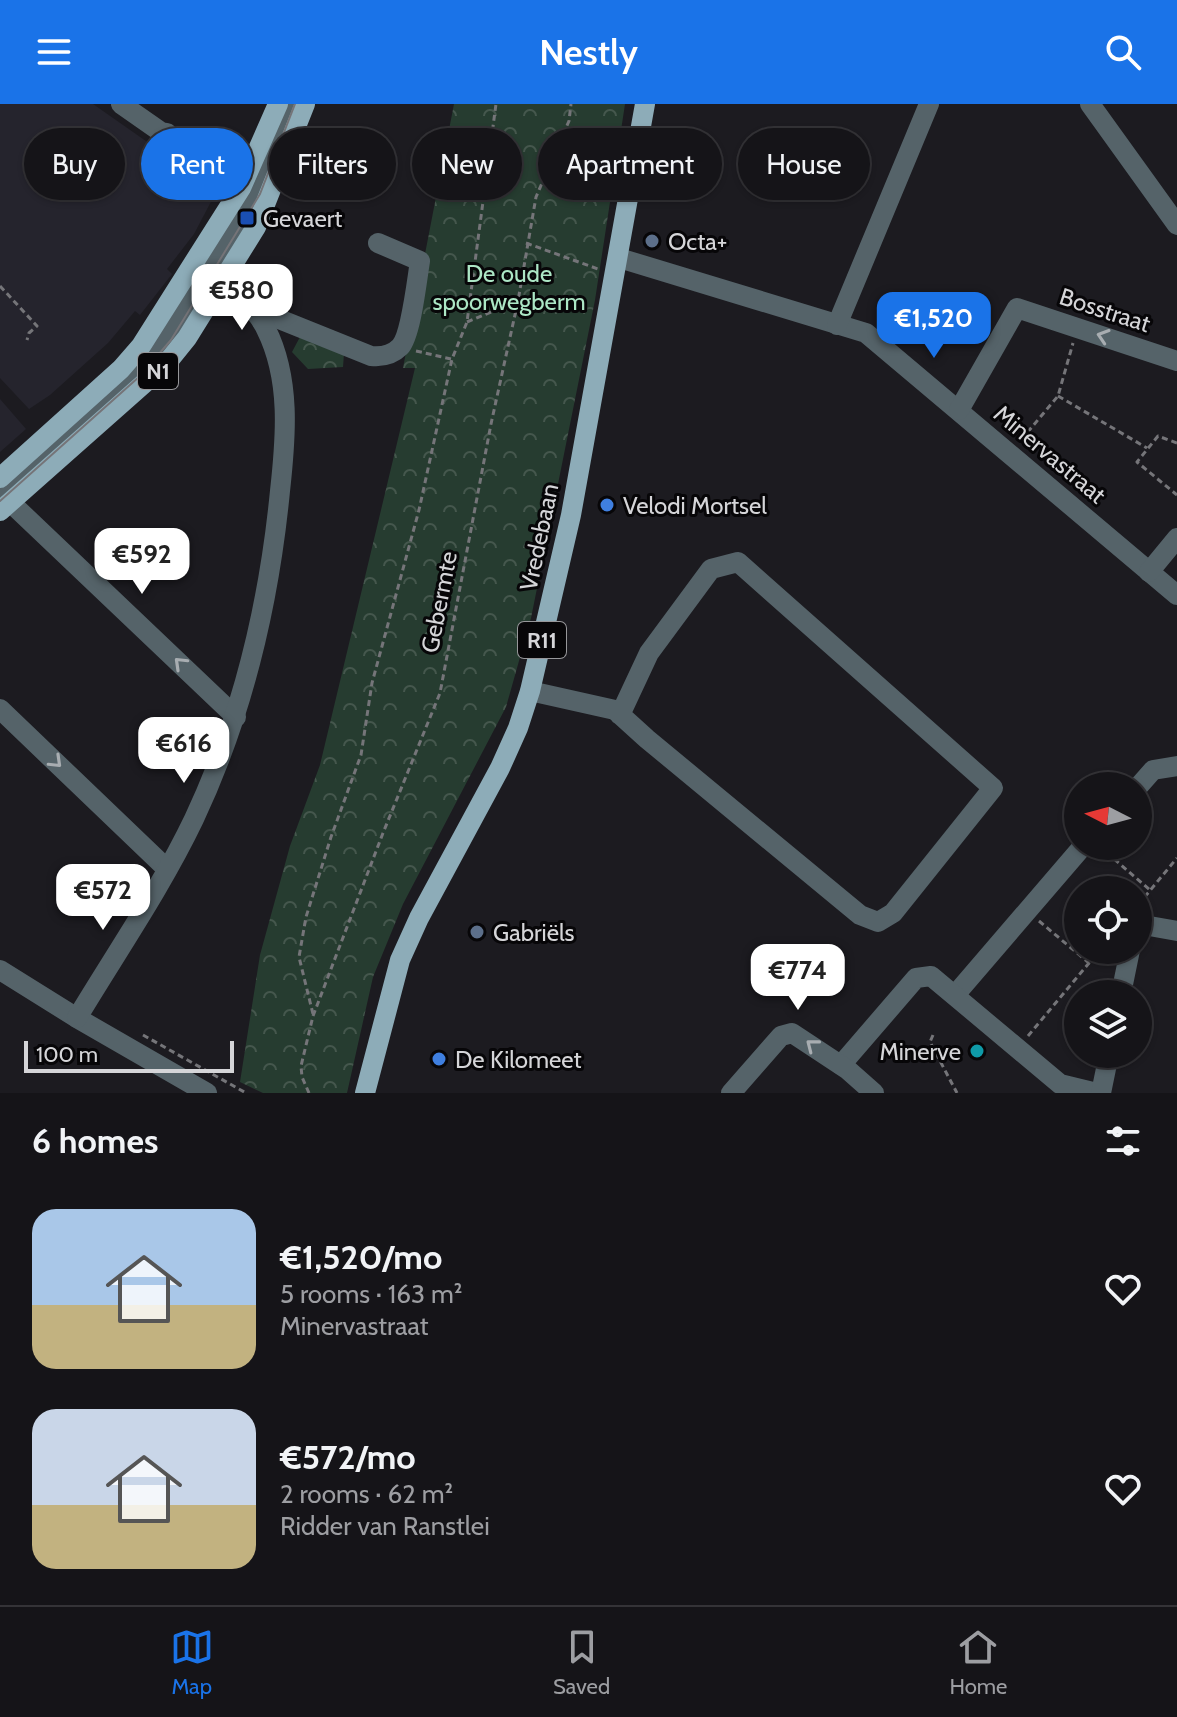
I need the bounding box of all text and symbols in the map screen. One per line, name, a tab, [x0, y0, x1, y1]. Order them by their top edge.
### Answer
icon: menu	[32, 30, 76, 74]
text: Nestly	[539, 30, 638, 74]
icon: search	[1101, 30, 1145, 74]
chip: Buy	[24, 128, 125, 200]
chip: Rent	[141, 128, 253, 200]
chip: Filters	[269, 128, 396, 200]
chip: New	[412, 128, 522, 200]
chip: Apartment	[538, 128, 722, 200]
chip: House	[738, 128, 870, 200]
place label: Gevaert	[263, 204, 342, 233]
marker: Gevaert	[238, 209, 256, 227]
place label: Octa+	[668, 227, 727, 256]
marker: Octa+	[643, 232, 661, 250]
park label: De oude spoorwegberm	[432, 259, 586, 316]
pin: €580	[195, 264, 289, 332]
text: €580	[210, 274, 274, 306]
street label: Bosstraat	[1056, 282, 1154, 338]
pin: €1,520	[869, 292, 999, 360]
text: €1,520	[895, 302, 973, 334]
one-way arrow	[1097, 330, 1111, 346]
road number: N1	[138, 353, 178, 389]
street label: Minervastraat	[988, 399, 1112, 509]
street label: Vredebaan	[514, 481, 564, 593]
place label: Velodi Mortsel	[623, 491, 767, 520]
marker: Velodi Mortsel	[598, 496, 616, 514]
pin: €592	[95, 528, 189, 596]
text: €592	[113, 538, 172, 570]
street label: Gebermte	[415, 549, 463, 655]
road number: R11	[518, 622, 566, 658]
one-way arrow	[175, 658, 189, 673]
pin: €616	[137, 717, 231, 785]
text: €616	[156, 727, 212, 759]
one-way arrow	[47, 753, 61, 768]
north arrow	[1064, 772, 1152, 860]
map controls	[1064, 772, 1152, 1068]
pin: €572	[56, 864, 150, 932]
text: €572	[74, 874, 132, 906]
button: locate	[1064, 876, 1152, 964]
place label: Gabriëls	[493, 918, 575, 947]
marker: Gabriëls	[468, 923, 486, 941]
pin: €774	[751, 944, 845, 1012]
text: €774	[769, 954, 827, 986]
button: layers	[1064, 980, 1152, 1068]
scale bar	[24, 1037, 234, 1073]
place label: Minerve	[879, 1037, 961, 1066]
text: 100 m	[36, 1041, 98, 1068]
one-way arrow	[806, 1041, 821, 1055]
marker: Minerve	[968, 1042, 986, 1060]
place label: De Kilomeet	[455, 1045, 582, 1074]
marker: De Kilomeet	[430, 1050, 448, 1068]
icon: filters	[1101, 1119, 1145, 1163]
text: 6 homes	[32, 1120, 158, 1162]
text: €1,520/mo	[280, 1236, 442, 1278]
icon: home	[96, 1241, 192, 1337]
icon: heart	[1101, 1267, 1145, 1311]
text: 5 rooms · 163 m²	[280, 1278, 462, 1310]
text: Minervastraat	[280, 1310, 429, 1342]
text: €572/mo	[280, 1436, 416, 1478]
icon: home	[96, 1441, 192, 1537]
icon: heart	[1101, 1467, 1145, 1511]
text: 2 rooms · 62 m²	[280, 1478, 453, 1510]
text: Ridder van Ranstlei	[280, 1510, 490, 1542]
tab: Map	[170, 1625, 214, 1700]
tab: Saved	[553, 1625, 610, 1700]
tab: Home	[949, 1625, 1007, 1700]

